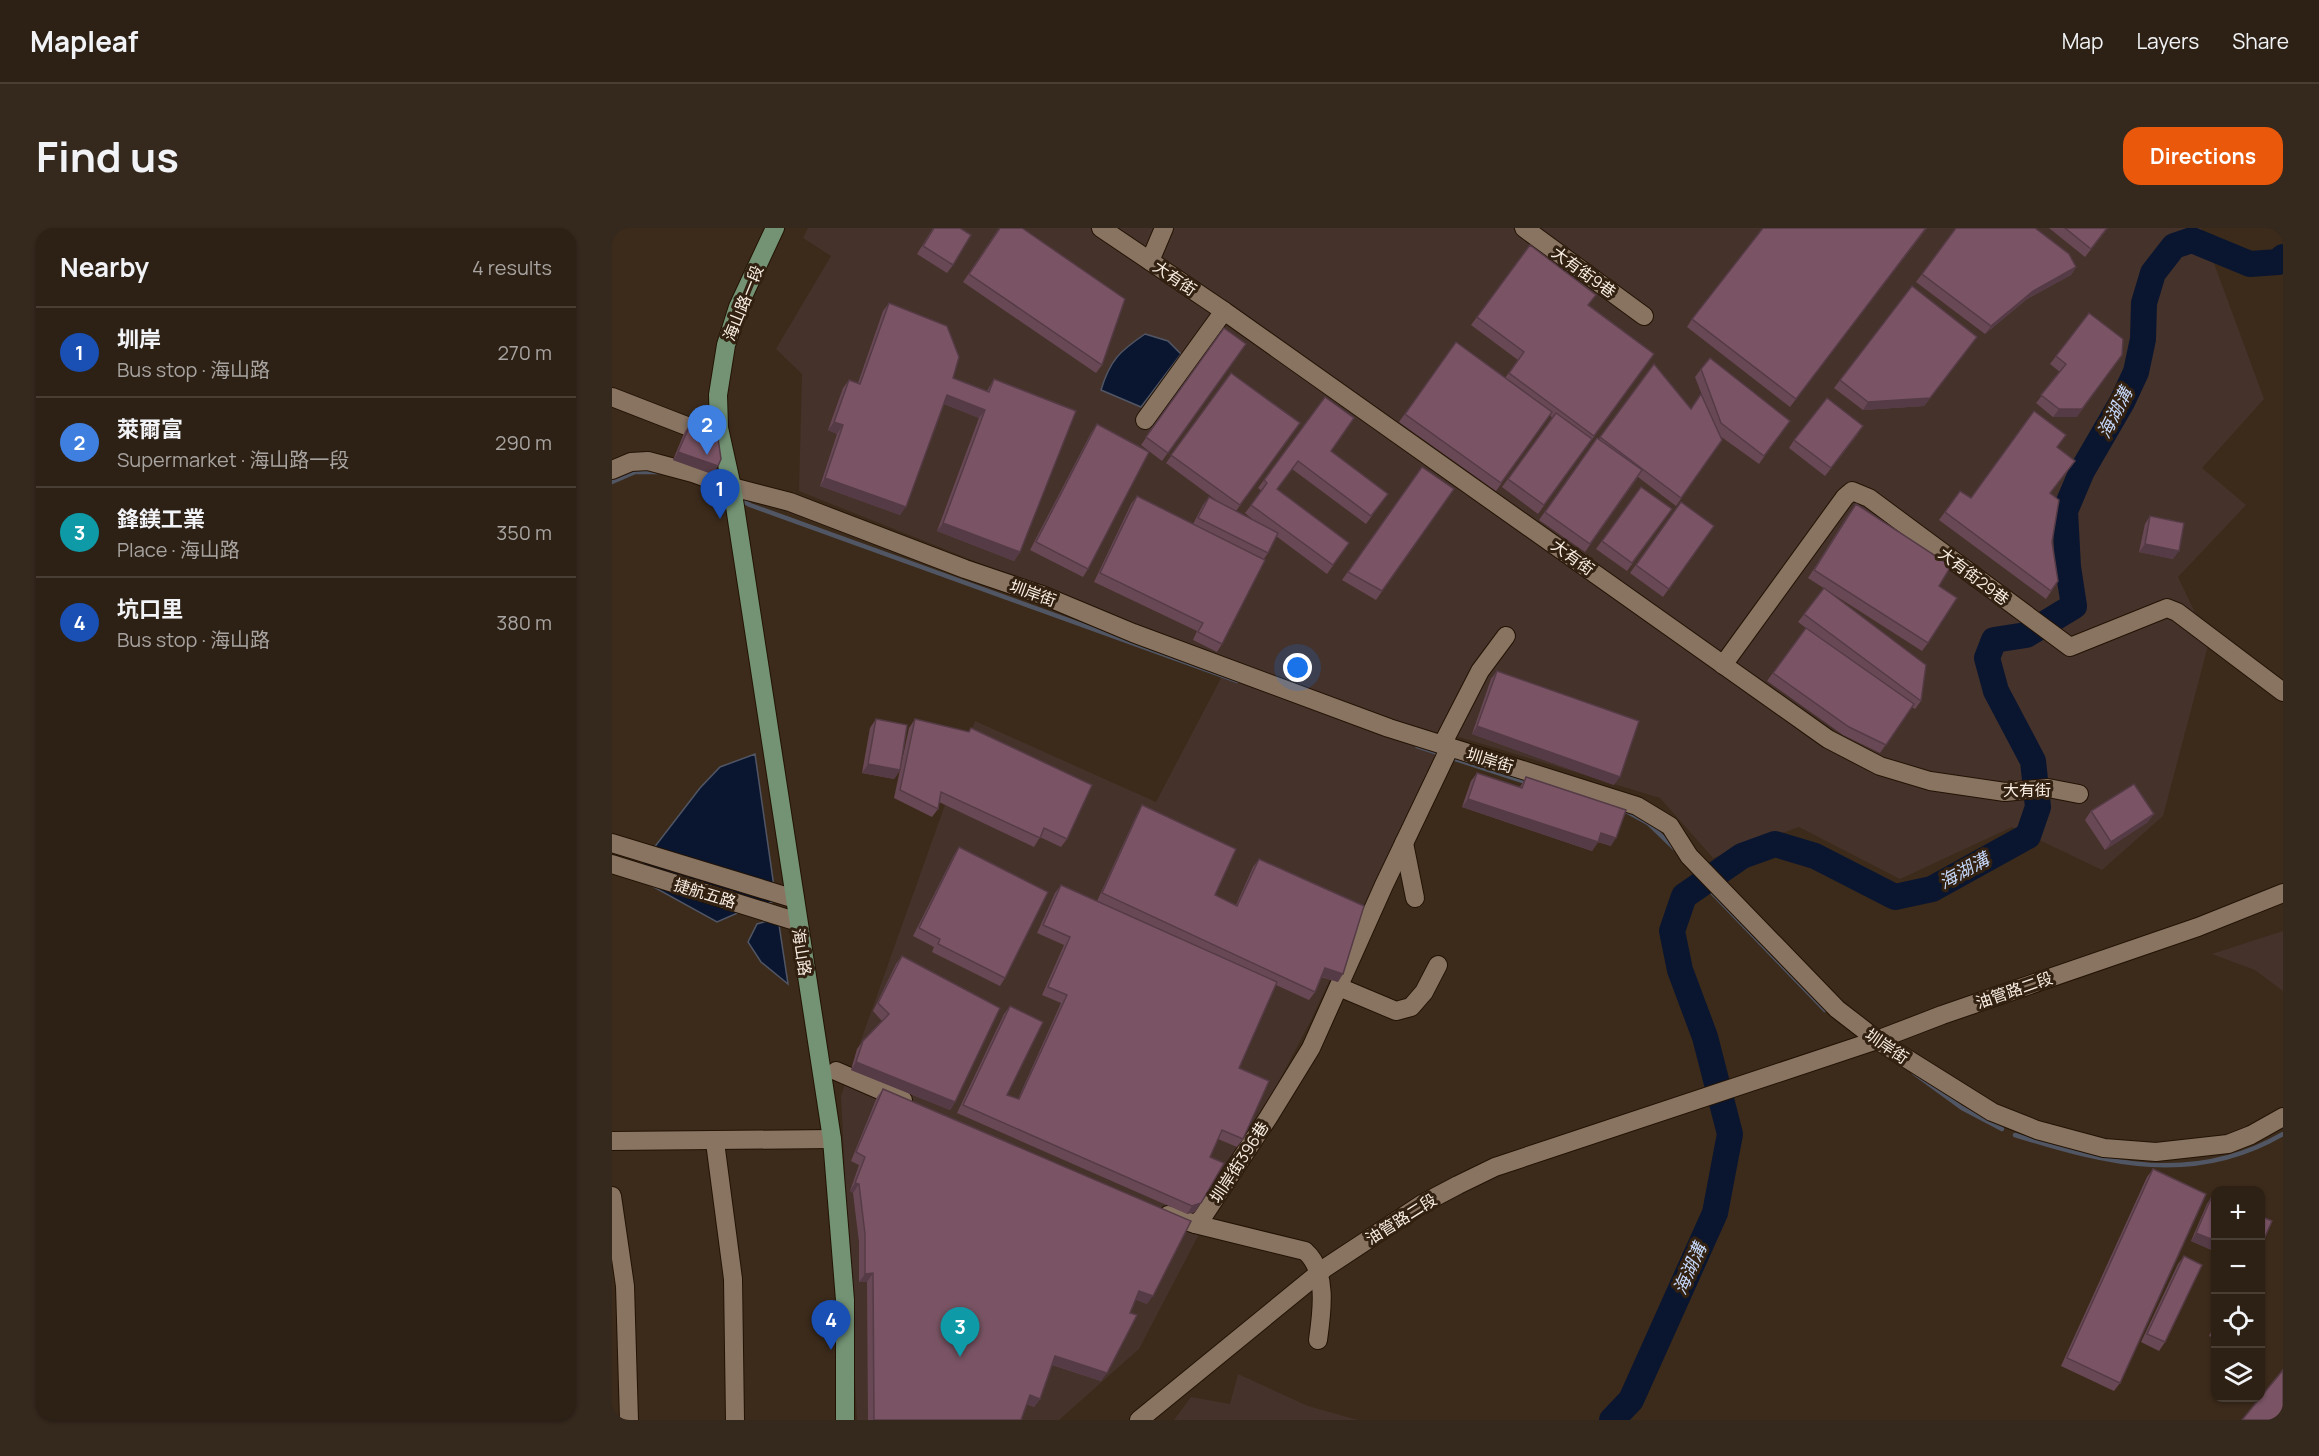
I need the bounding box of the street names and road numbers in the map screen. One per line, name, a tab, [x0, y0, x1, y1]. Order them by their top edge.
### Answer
street label: 大有街9巷	[1548, 241, 1620, 303]
street label: 大有街	[1149, 255, 1201, 301]
street label: 海山路一段	[718, 262, 768, 344]
street label: 大有街	[1547, 534, 1599, 580]
street label: 大有街29巷	[1934, 542, 2014, 610]
street label: 圳岸街	[1007, 574, 1059, 612]
street label: 圳岸街	[1464, 742, 1516, 778]
street label: 大有街	[2003, 779, 2051, 801]
street label: 捷航五路	[671, 873, 739, 913]
street label: 海山路	[787, 927, 817, 977]
street label: 油管路二段	[1973, 967, 2055, 1013]
street label: 圳岸街	[1861, 1023, 1913, 1069]
street label: 圳岸街396巷	[1205, 1117, 1273, 1207]
street label: 油管路二段	[1361, 1188, 1441, 1250]

